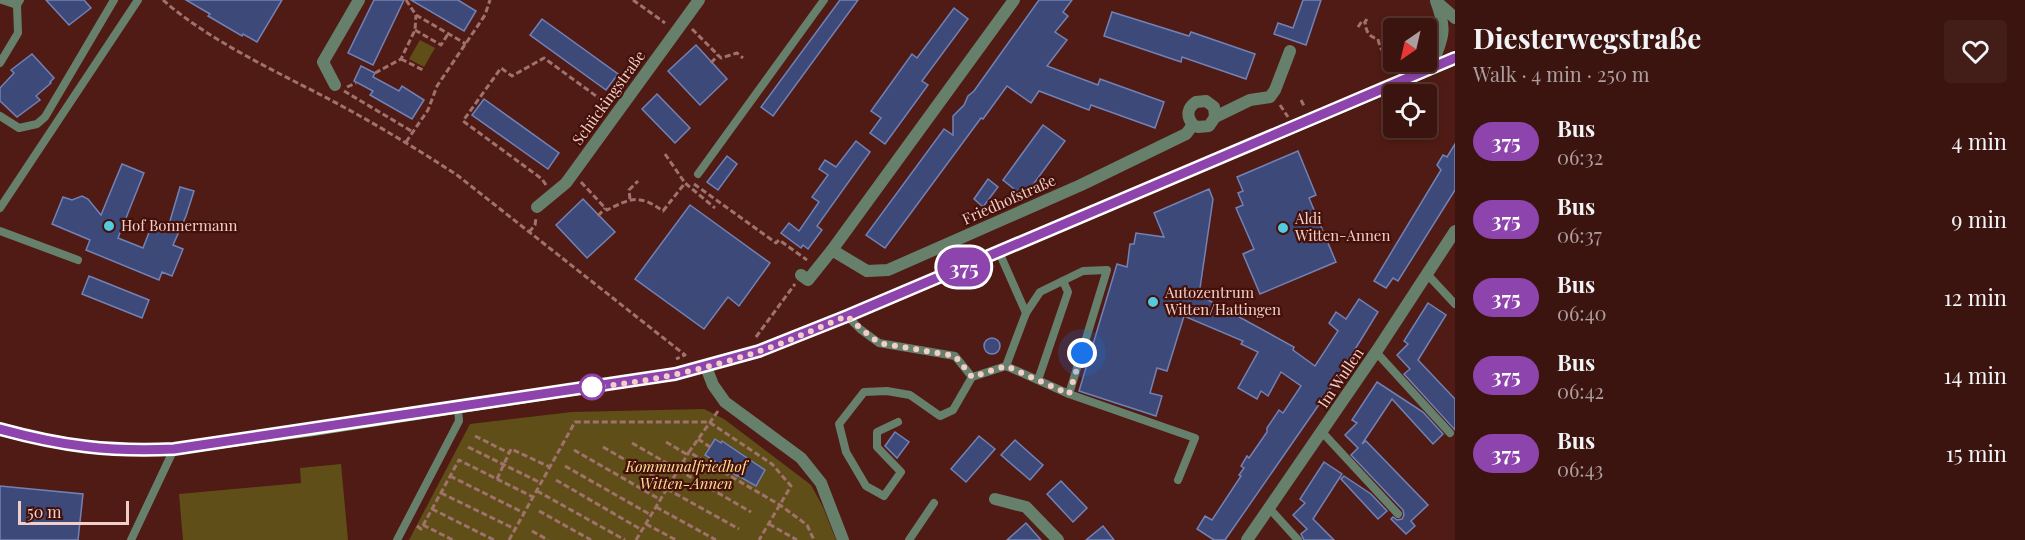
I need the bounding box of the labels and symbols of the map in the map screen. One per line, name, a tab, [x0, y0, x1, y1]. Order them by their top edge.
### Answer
north arrow	[1383, 18, 1437, 72]
street label: Schückingstraße	[567, 46, 649, 149]
street label: Friedhofstraße	[959, 170, 1059, 229]
place label: Aldi Witten-Annen	[1294, 208, 1390, 245]
place label: Hof Bonnermann	[121, 215, 238, 235]
marker: Hof Bonnermann	[102, 219, 116, 233]
marker: Aldi Witten-Annen	[1276, 221, 1290, 235]
line badge: 375	[930, 248, 998, 286]
place label: Autozentrum Witten/Hattingen	[1164, 282, 1281, 319]
marker: Autozentrum Witten/Hattingen	[1146, 295, 1160, 309]
your location	[1067, 338, 1097, 368]
street label: Im Wullen	[1313, 343, 1368, 411]
unlabelled marker	[579, 374, 605, 400]
park label: Kommunalfriedhof Witten-Annen	[624, 456, 750, 493]
scale bar	[18, 498, 129, 526]

